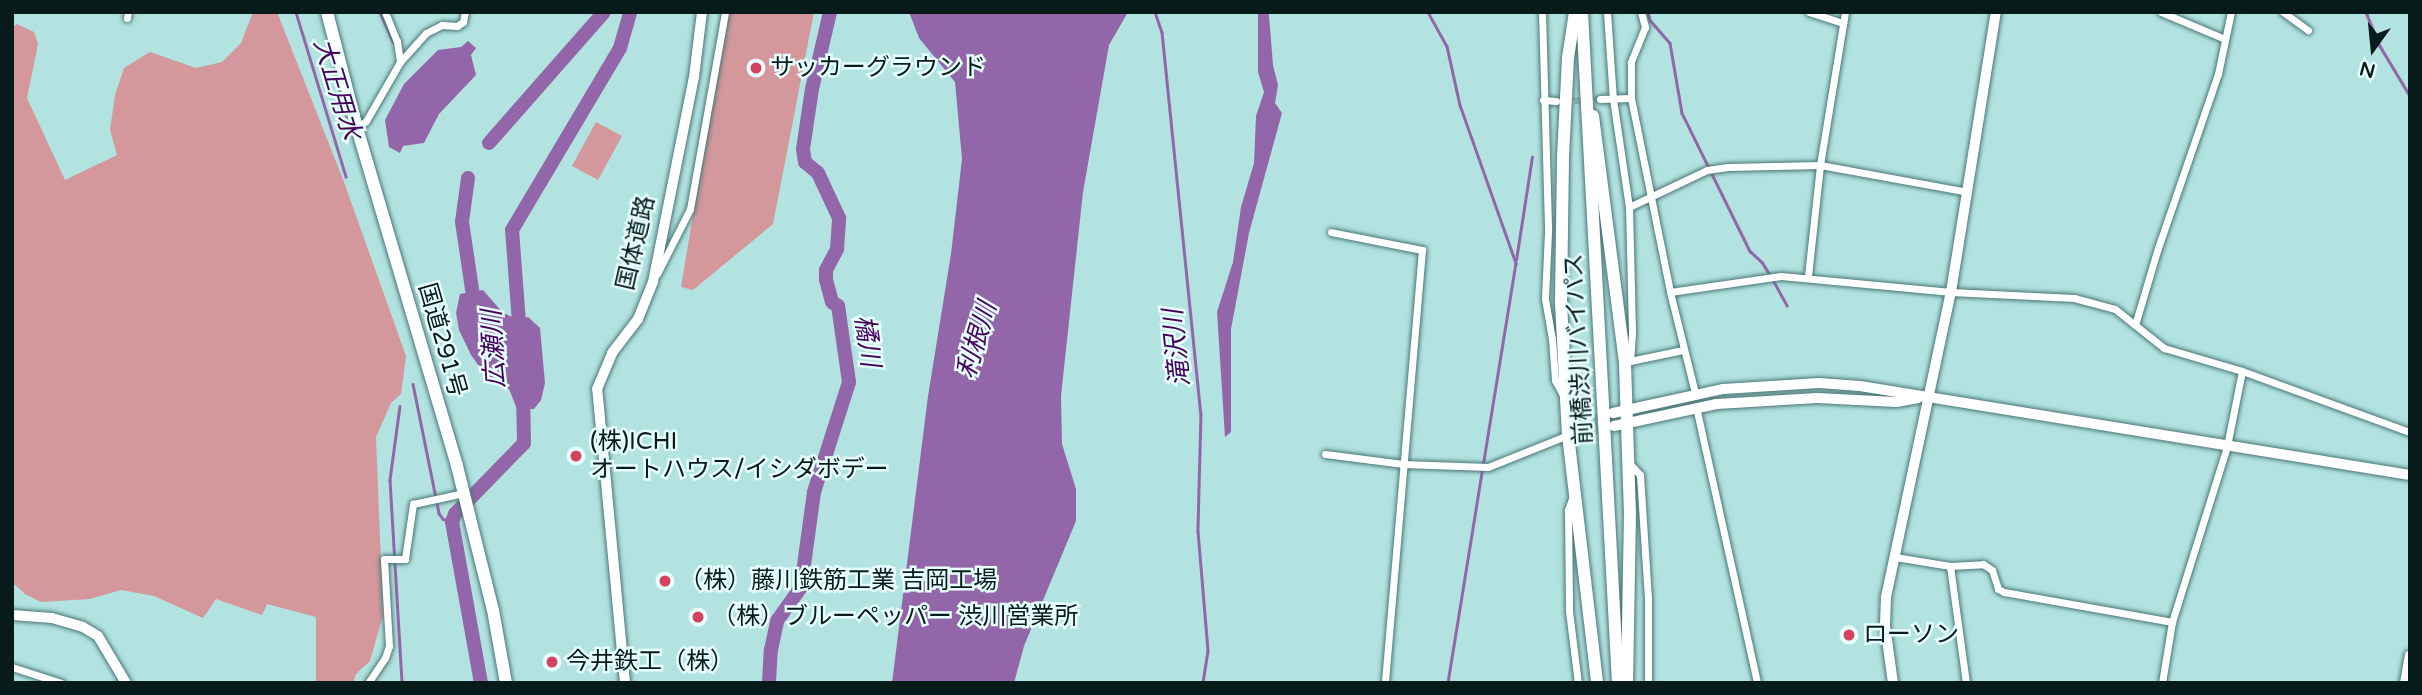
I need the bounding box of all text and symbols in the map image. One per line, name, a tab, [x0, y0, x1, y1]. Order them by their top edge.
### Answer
north arrow	[2338, 14, 2408, 84]
water label: 大正用水	[307, 35, 367, 143]
place label: サッカーグラウンド	[770, 54, 986, 82]
text: N	[2357, 57, 2378, 82]
marker: サッカーグラウンド	[748, 60, 764, 76]
street label: 国体道路	[611, 193, 661, 293]
street label: 前橋渋川バイパス	[1560, 252, 1598, 446]
street label: 国道291号	[412, 280, 472, 400]
water label: 利根川	[951, 298, 1003, 382]
water label: 滝沢川	[1157, 308, 1197, 388]
water label: 広瀬川	[476, 309, 512, 389]
water label: 橘川	[848, 313, 886, 369]
place label: (株)ICHI オートハウス/イシダボデー	[590, 428, 889, 484]
marker: (株)ICHI オートハウス/イシダボデー	[568, 448, 584, 464]
place label: （株）藤川鉄筋工業 吉岡工場	[679, 567, 997, 595]
marker: （株）藤川鉄筋工業 吉岡工場	[657, 573, 673, 589]
place label: （株）ブルーペッパー 渋川営業所	[712, 603, 1078, 631]
marker: （株）ブルーペッパー 渋川営業所	[690, 609, 706, 625]
place label: ローソン	[1863, 621, 1959, 649]
marker: ローソン	[1841, 627, 1857, 643]
place label: 今井鉄工（株）	[566, 648, 734, 676]
marker: 今井鉄工（株）	[544, 654, 560, 670]

